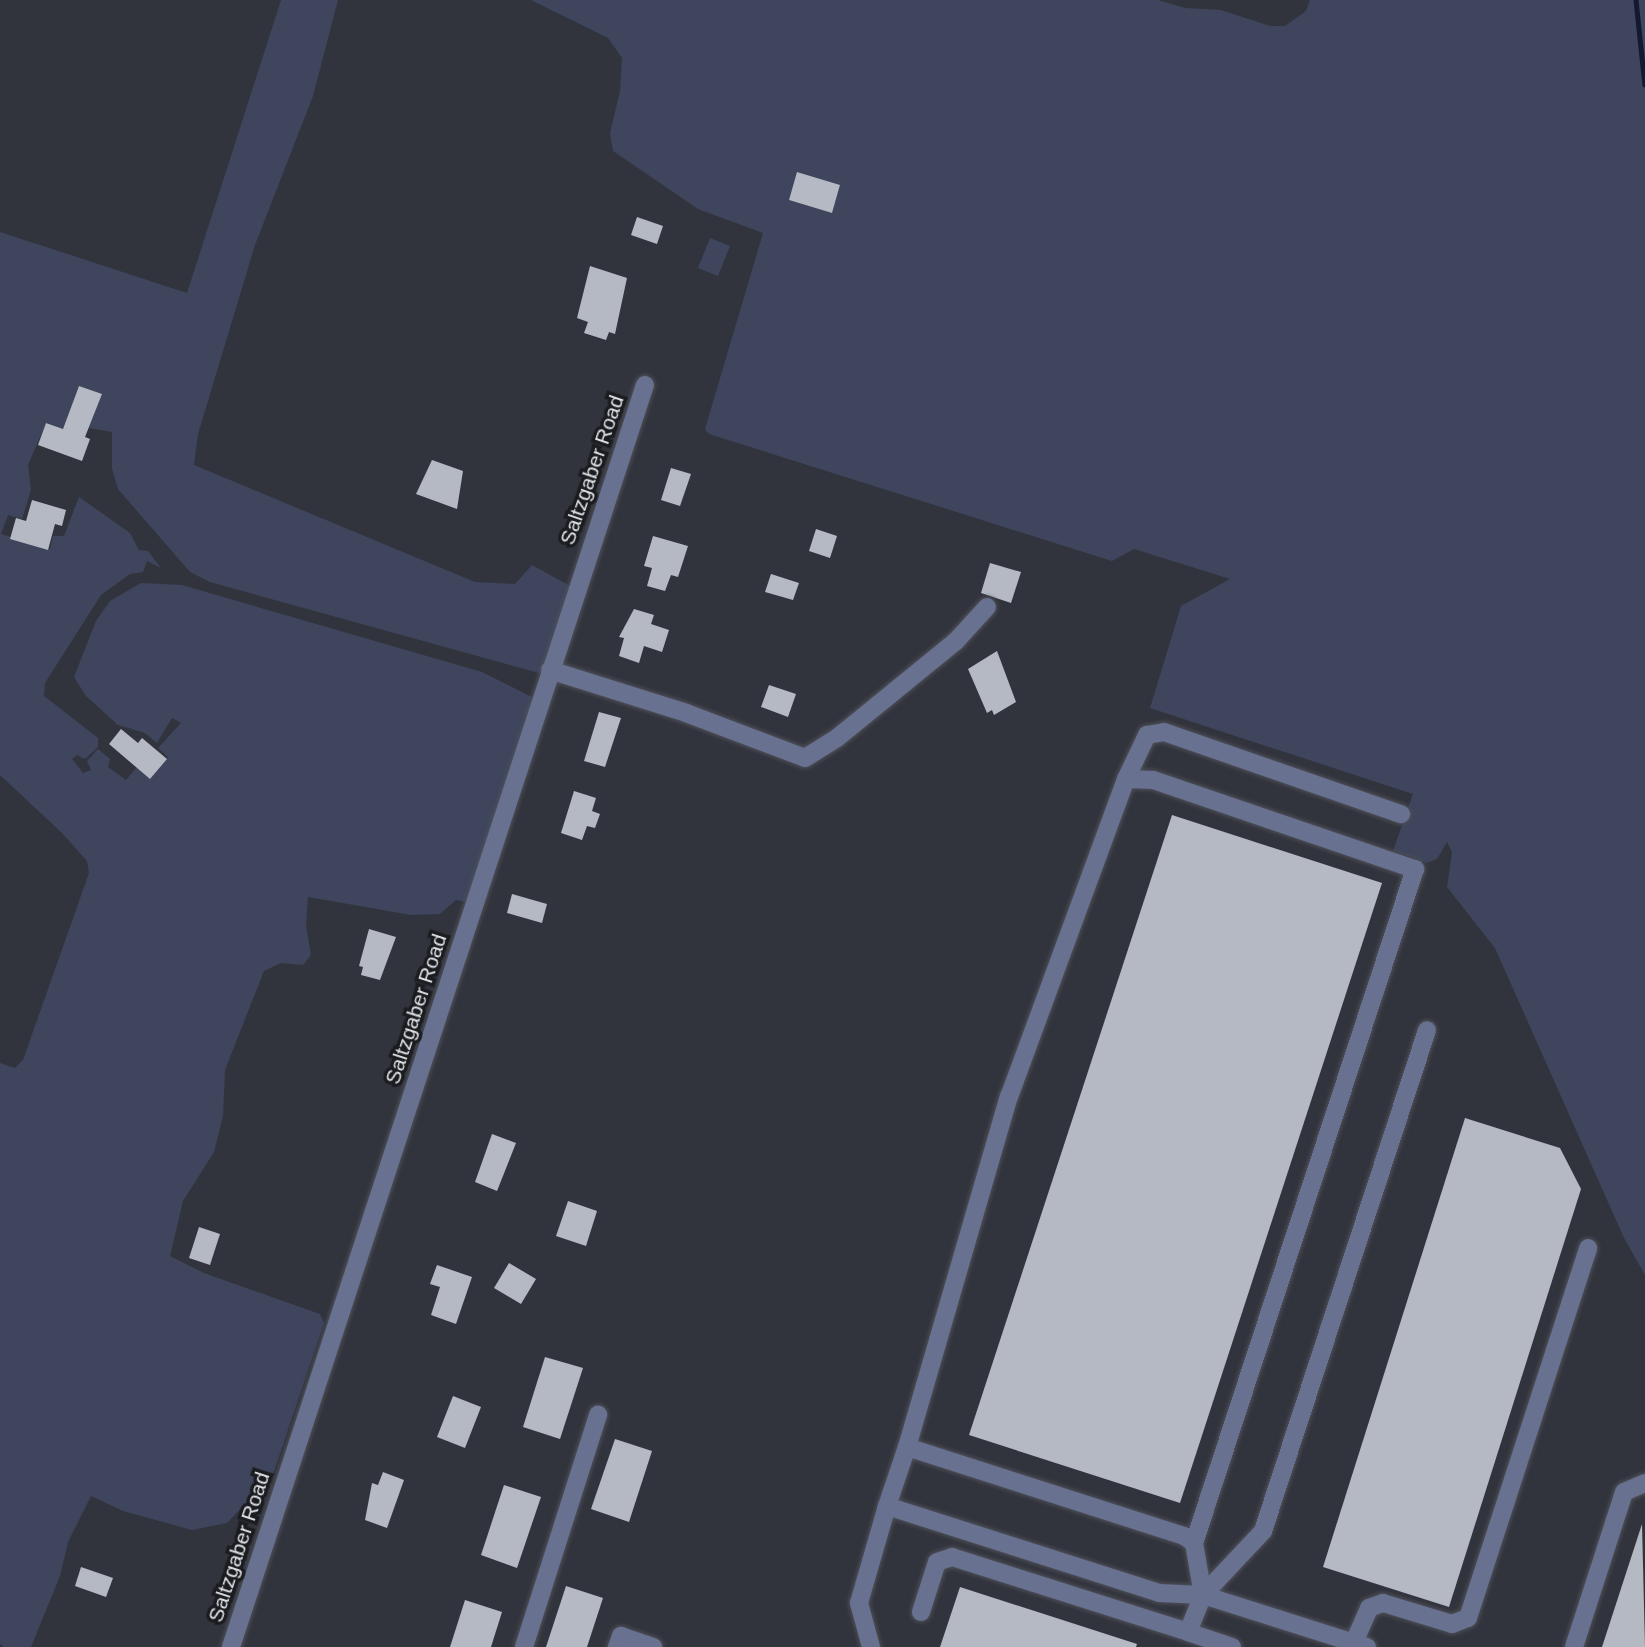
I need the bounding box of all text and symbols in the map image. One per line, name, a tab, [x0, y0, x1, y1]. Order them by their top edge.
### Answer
street label: Saltzgaber Road	[555, 392, 629, 548]
street label: Saltzgaber Road	[380, 931, 452, 1087]
street label: Saltzgaber Road	[203, 1469, 275, 1625]

